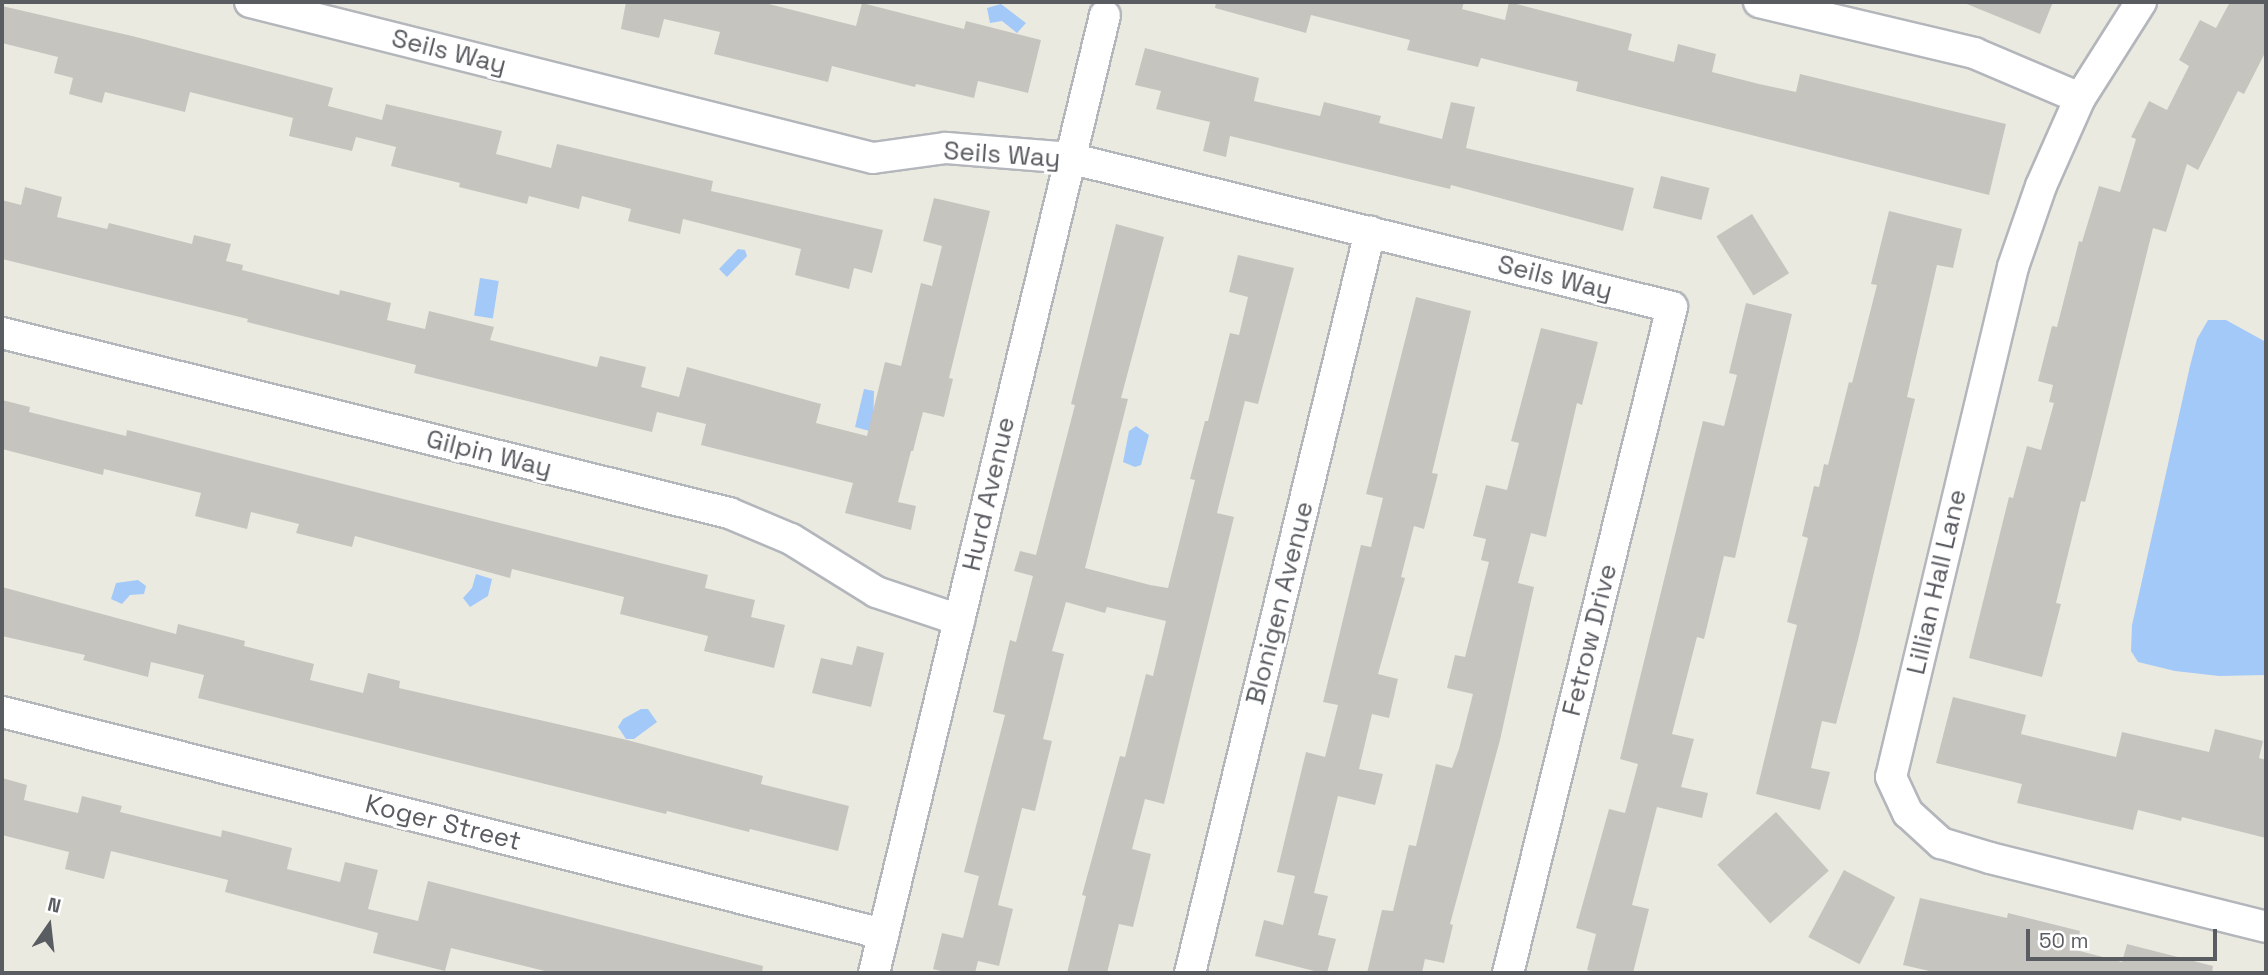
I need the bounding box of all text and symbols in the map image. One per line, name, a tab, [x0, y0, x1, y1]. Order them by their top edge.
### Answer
street label: Seils Way	[388, 23, 510, 81]
street label: Seils Way	[942, 135, 1062, 175]
street label: Seils Way	[1494, 249, 1616, 307]
street label: Hurd Avenue	[956, 414, 1022, 574]
street label: Gilpin Way	[423, 423, 555, 485]
street label: Lillian Hall Lane	[1901, 486, 1973, 678]
street label: Blonigen Avenue	[1240, 498, 1320, 708]
street label: Fetrow Drive	[1556, 561, 1624, 719]
street label: Koger Street	[362, 789, 524, 857]
north arrow	[14, 891, 84, 961]
text: N	[45, 891, 63, 919]
scale bar	[2030, 916, 2221, 960]
text: 50 m	[2039, 927, 2089, 954]

